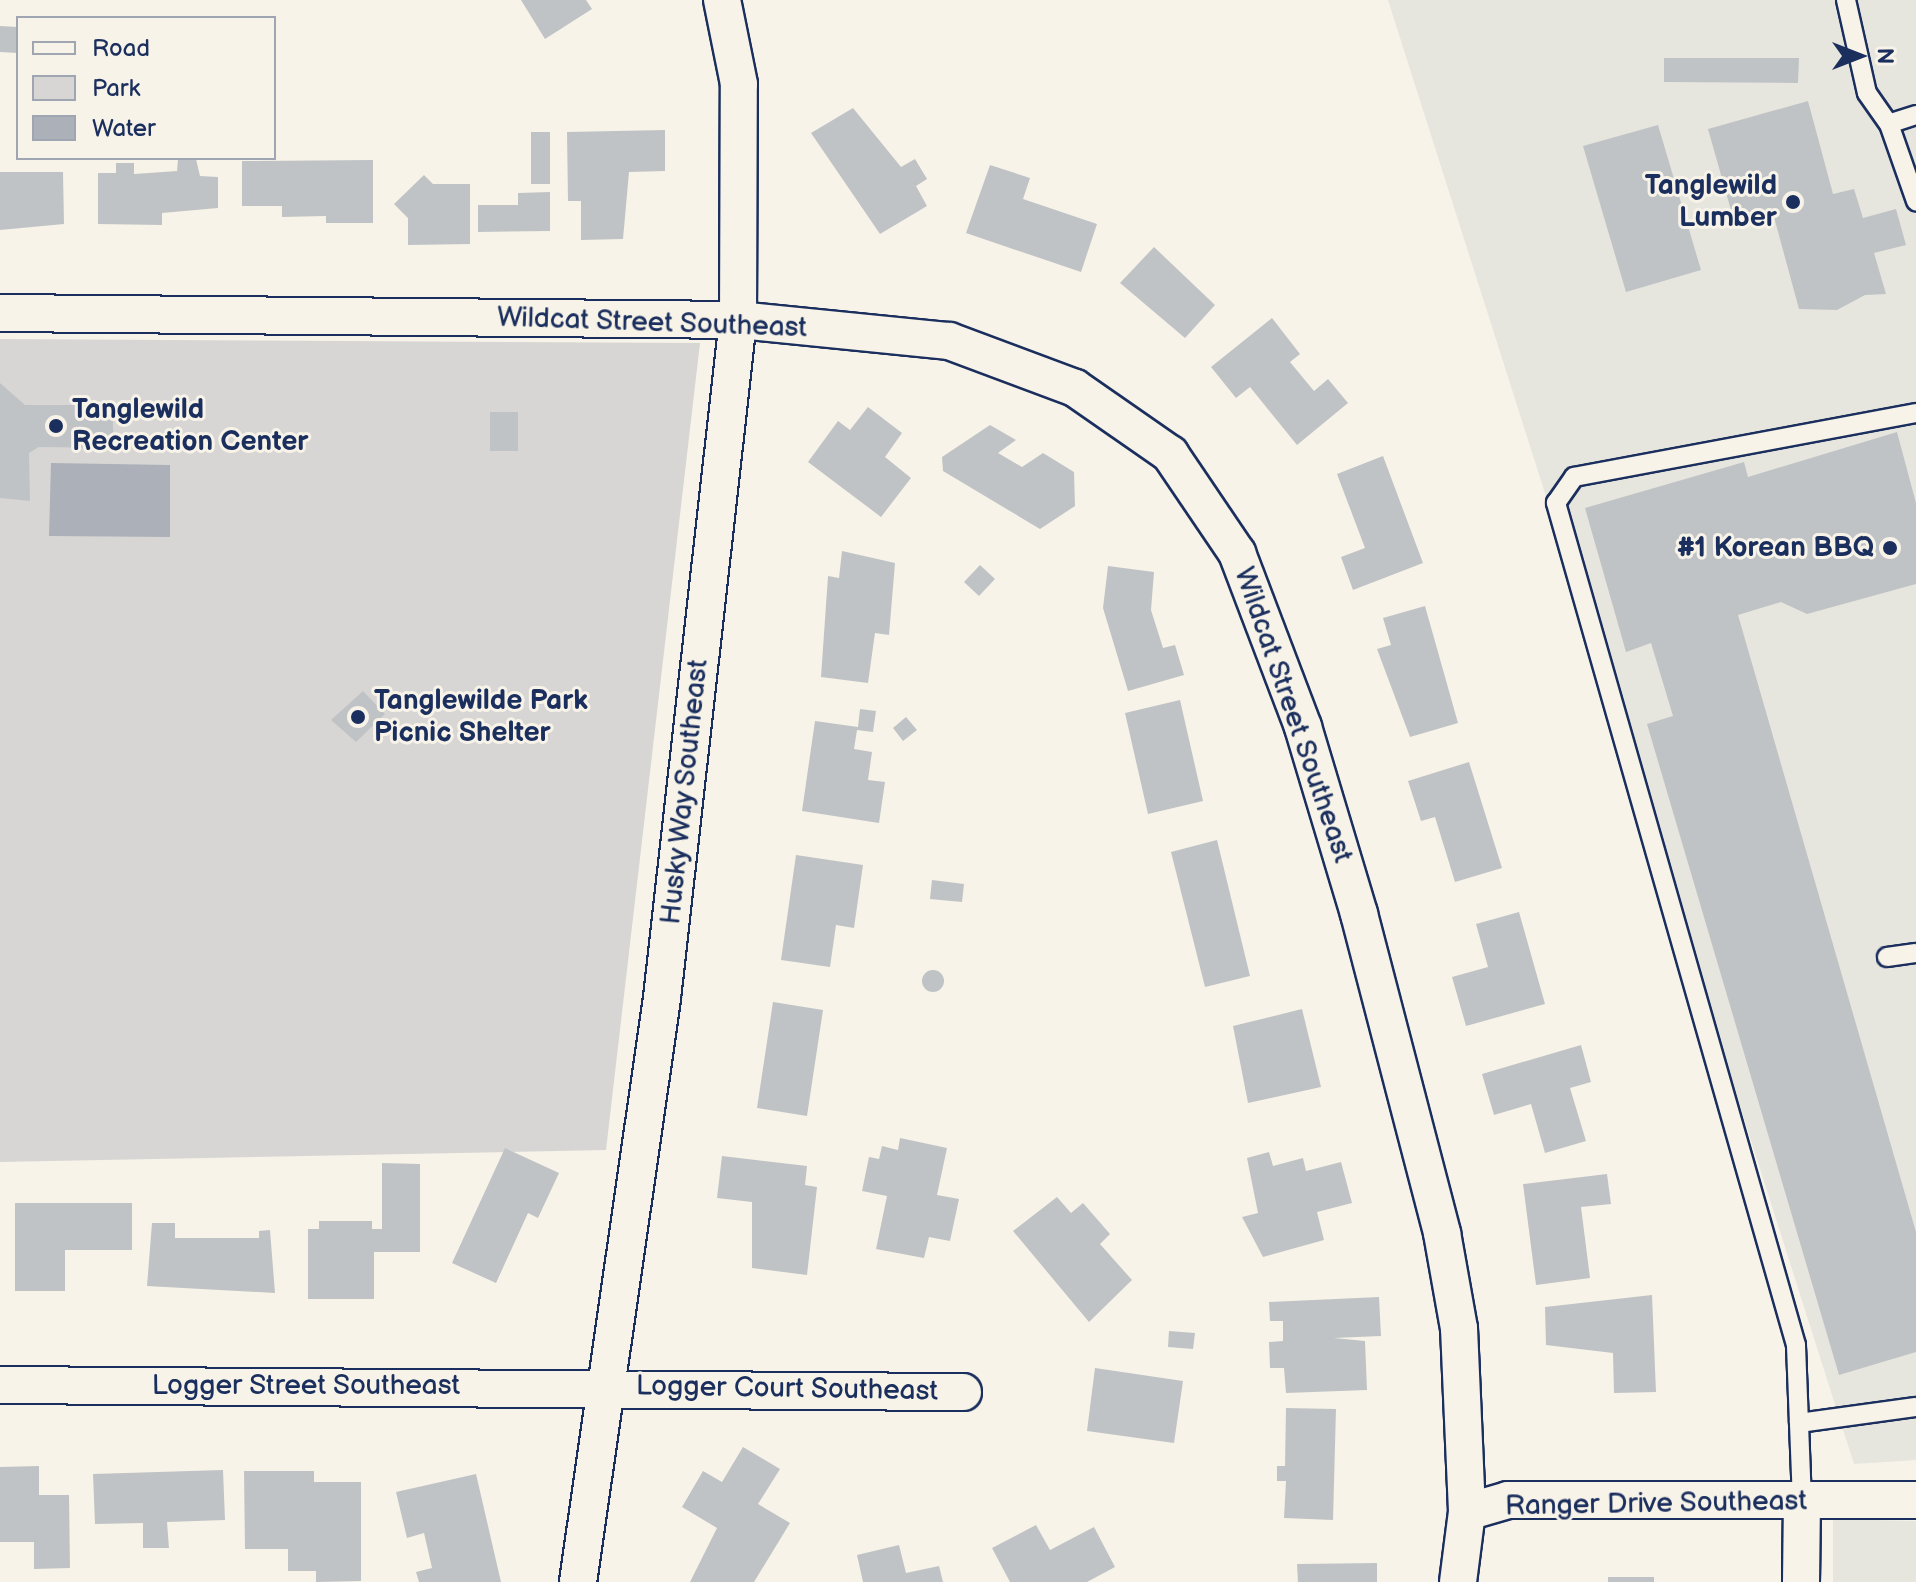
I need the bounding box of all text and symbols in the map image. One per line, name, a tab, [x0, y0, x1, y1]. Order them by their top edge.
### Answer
legend	[16, 16, 276, 160]
north arrow	[1820, 16, 1900, 96]
text: Road	[92, 34, 150, 63]
text: N	[1871, 48, 1898, 64]
text: Park	[92, 74, 140, 103]
text: Water	[92, 114, 156, 143]
place label: Tanglewild Lumber	[1645, 169, 1777, 235]
marker: Tanglewild Lumber	[1784, 193, 1802, 211]
street label: Wildcat Street Southeast	[496, 301, 808, 345]
place label: Tanglewild Recreation Center	[72, 393, 308, 459]
marker: Tanglewild Recreation Center	[47, 417, 65, 435]
place label: #1 Korean BBQ	[1676, 531, 1874, 565]
marker: #1 Korean BBQ	[1881, 539, 1899, 557]
street label: Wildcat Street Southeast	[1226, 562, 1360, 868]
street label: Husky Way Southeast	[654, 655, 716, 929]
place label: Tanglewilde Park Picnic Shelter	[374, 684, 588, 750]
marker: Tanglewilde Park Picnic Shelter	[349, 708, 367, 726]
street label: Logger Street Southeast	[151, 1369, 461, 1403]
street label: Logger Court Southeast	[635, 1370, 939, 1408]
street label: Ranger Drive Southeast	[1504, 1485, 1808, 1523]

